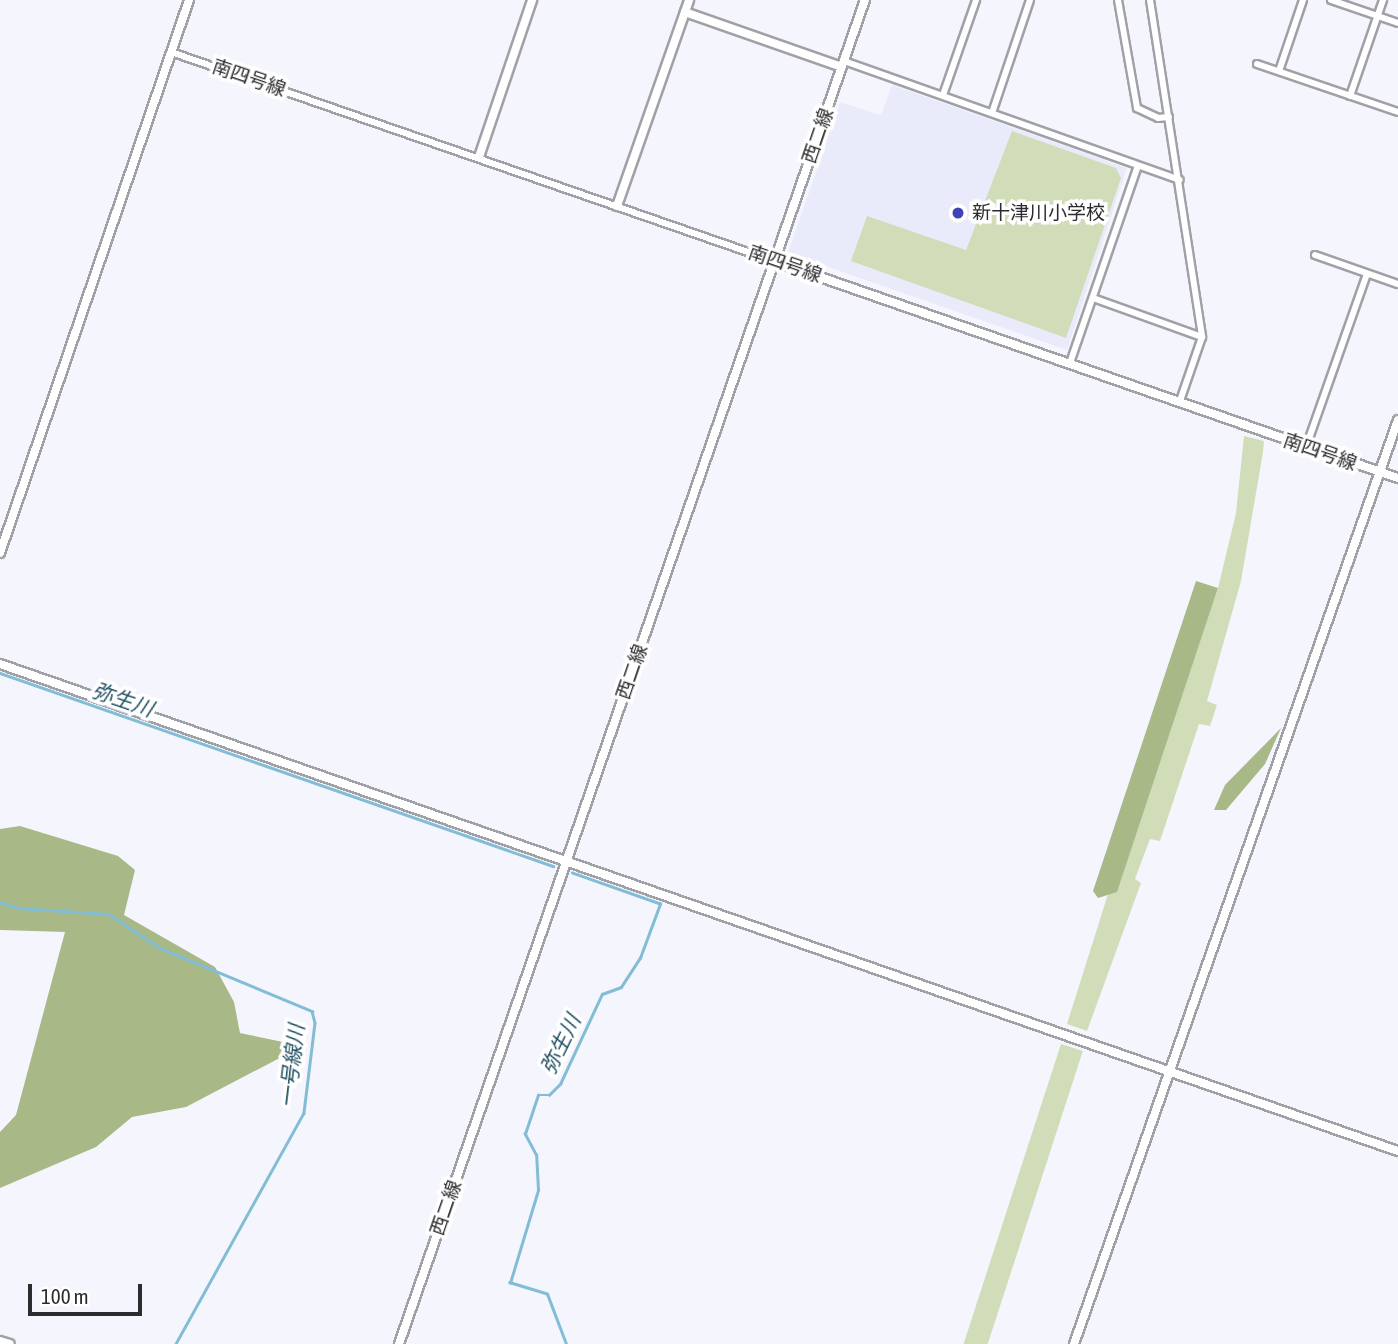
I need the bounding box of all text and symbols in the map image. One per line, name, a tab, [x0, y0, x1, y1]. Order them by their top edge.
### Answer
street label: 南四号線	[209, 55, 289, 101]
street label: 西二線	[798, 105, 838, 167]
place label: 新十津川小学校	[972, 202, 1105, 224]
marker: 新十津川小学校	[950, 205, 966, 221]
street label: 南四号線	[745, 241, 825, 287]
street label: 南四号線	[1280, 429, 1360, 475]
street label: 西二線	[612, 641, 652, 703]
water label: 弥生川	[89, 677, 157, 721]
water label: 弥生川	[535, 1010, 585, 1078]
water label: 一号線川	[273, 1023, 309, 1109]
street label: 西二線	[426, 1177, 466, 1239]
scale bar	[32, 1270, 145, 1314]
text: 100 m	[41, 1284, 89, 1308]

